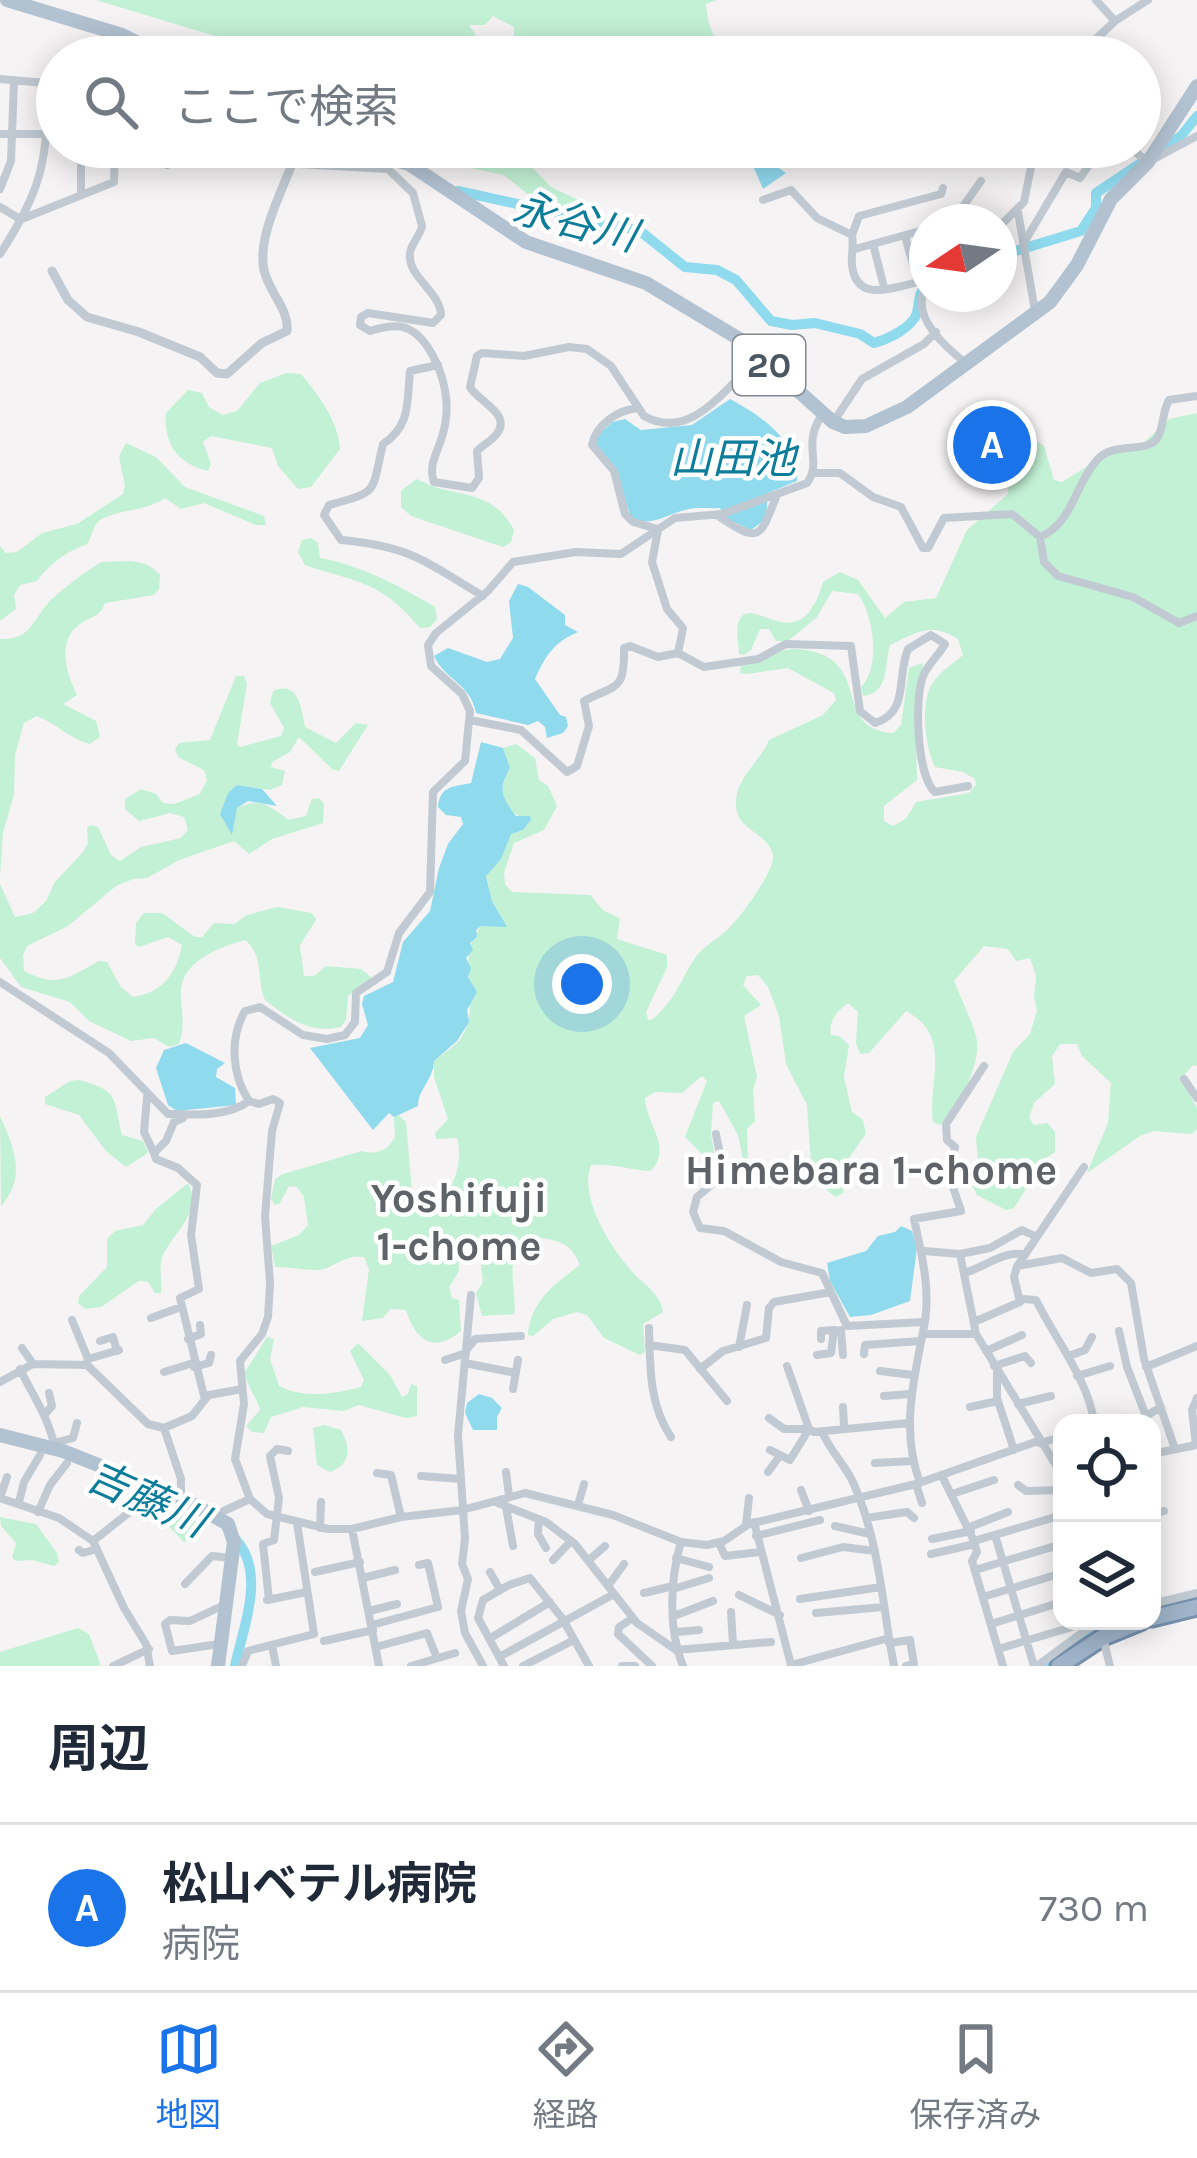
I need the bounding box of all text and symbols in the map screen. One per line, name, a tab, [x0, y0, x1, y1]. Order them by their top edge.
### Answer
search box	[36, 36, 1161, 168]
icon: search	[78, 69, 144, 135]
text: ここで検索	[174, 81, 399, 133]
water label: 永谷川	[508, 182, 646, 262]
north arrow	[909, 204, 1017, 312]
road number: 20	[733, 335, 805, 395]
pin: A	[953, 400, 1031, 490]
water label: 山田池	[670, 434, 800, 484]
your location	[552, 954, 612, 1014]
district label: Himebara 1-chome	[685, 1145, 1057, 1195]
district label: Yoshifuji 1-chome	[371, 1173, 547, 1271]
map controls	[1053, 1414, 1161, 1630]
button: locate	[1053, 1414, 1161, 1522]
water label: 吉藤川	[79, 1451, 218, 1549]
button: layers	[1053, 1522, 1161, 1630]
text: 周辺	[48, 1719, 150, 1779]
text: 松山ベテル病院	[162, 1858, 477, 1910]
text: A	[75, 1885, 99, 1931]
text: 730 m	[1039, 1885, 1149, 1931]
text: 病院	[162, 1921, 240, 1967]
tab: 地図	[156, 2016, 222, 2136]
tab: 経路	[533, 2016, 599, 2136]
tab: 保存済み	[910, 2016, 1042, 2136]

